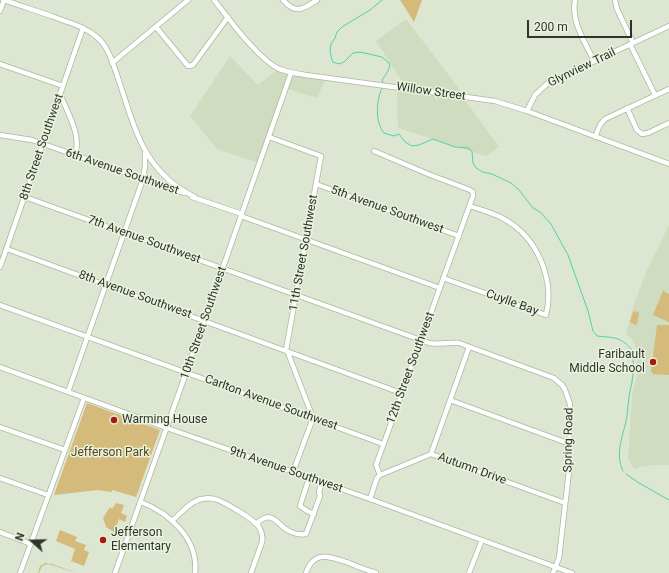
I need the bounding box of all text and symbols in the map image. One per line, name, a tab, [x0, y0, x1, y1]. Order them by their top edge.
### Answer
scale bar	[529, 12, 634, 38]
text: 200 m	[534, 20, 568, 34]
street label: Glynview Trail	[546, 45, 618, 91]
street label: Willow Street	[395, 80, 467, 104]
street label: 8th Street Southwest	[17, 92, 67, 202]
street label: 6th Avenue Southwest	[63, 146, 181, 198]
street label: 5th Avenue Southwest	[329, 183, 445, 237]
street label: 11th Street Southwest	[287, 194, 321, 312]
street label: 7th Avenue Southwest	[86, 213, 202, 267]
street label: 10th Street Southwest	[178, 265, 230, 381]
street label: 8th Avenue Southwest	[77, 268, 193, 322]
street label: Cuylle Bay	[484, 287, 540, 319]
street label: 12th Street Southwest	[384, 310, 438, 426]
place label: Faribault Middle School	[569, 348, 645, 376]
marker: Faribault Middle School	[648, 357, 658, 367]
street label: Carlton Avenue Southwest	[203, 372, 339, 434]
street label: Spring Road	[561, 408, 577, 472]
place label: Warming House	[122, 413, 207, 427]
marker: Warming House	[109, 415, 119, 425]
street label: 9th Avenue Southwest	[227, 444, 345, 496]
park label: Jefferson Park	[71, 446, 149, 460]
street label: Autumn Drive	[436, 450, 508, 488]
north arrow	[12, 521, 52, 561]
place label: Jefferson Elementary	[111, 526, 171, 554]
text: N	[13, 531, 28, 543]
marker: Jefferson Elementary	[98, 535, 108, 545]

